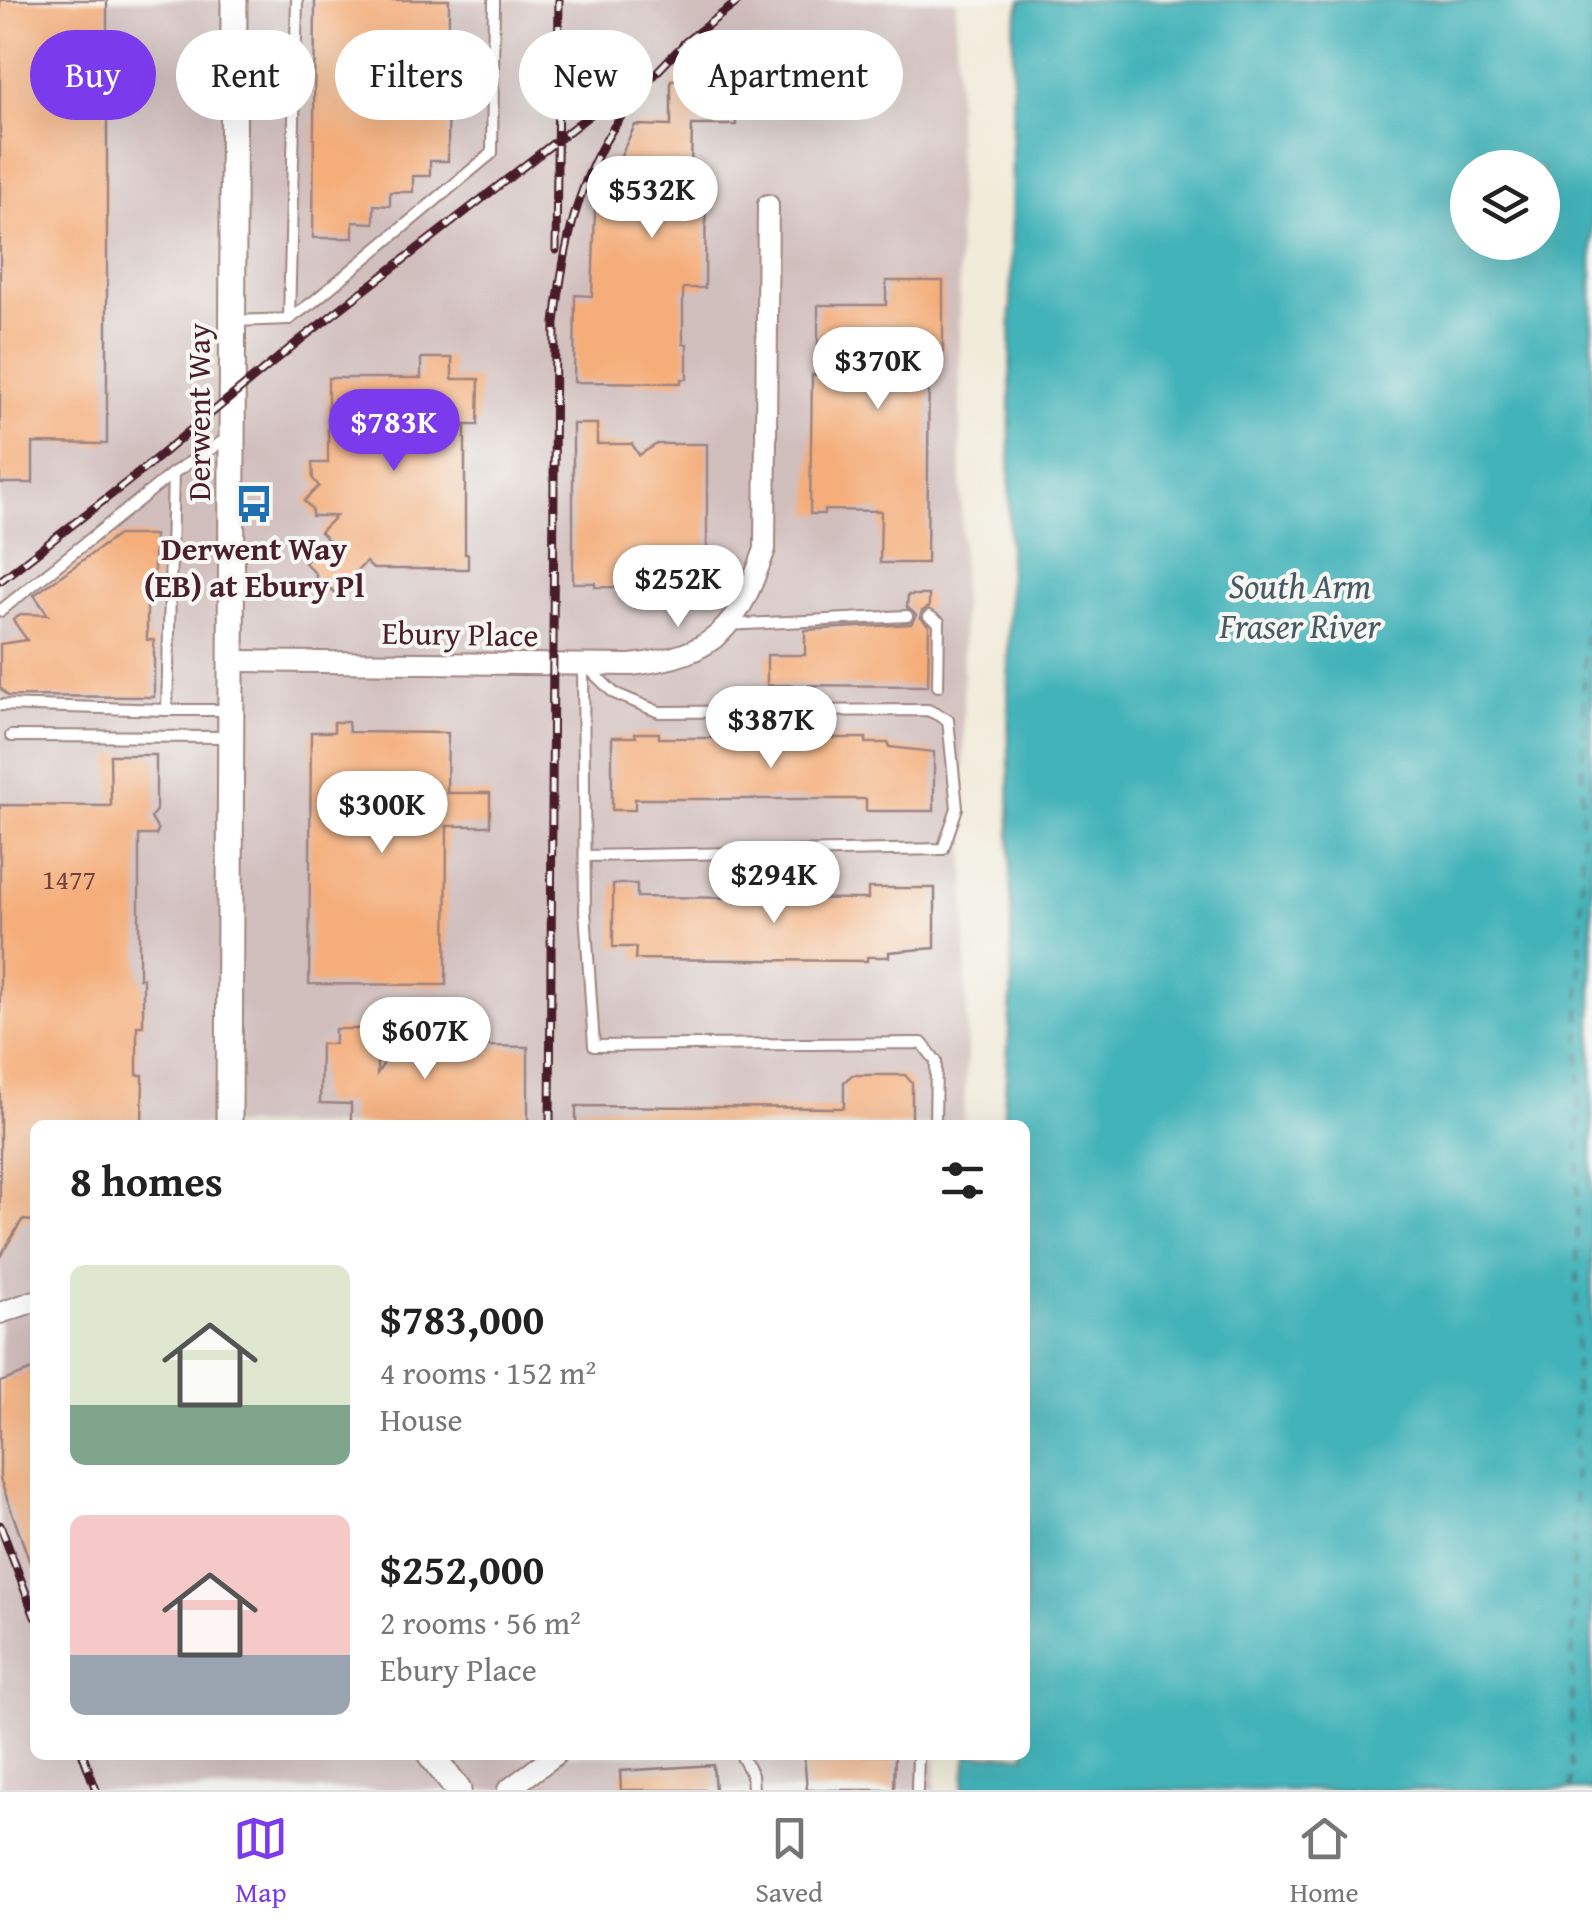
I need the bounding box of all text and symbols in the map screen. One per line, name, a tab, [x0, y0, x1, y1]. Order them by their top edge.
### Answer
chip: Buy	[30, 30, 156, 120]
chip: Rent	[176, 30, 315, 120]
chip: Filters	[335, 30, 499, 120]
chip: New	[519, 30, 653, 120]
chip: Apartment	[673, 30, 903, 120]
map controls	[1450, 150, 1560, 260]
button: layers	[1450, 150, 1560, 260]
pin: $532K	[582, 156, 722, 241]
text: $532K	[609, 165, 695, 212]
street label: Derwent Way	[175, 323, 222, 501]
pin: $370K	[808, 327, 948, 412]
text: $370K	[835, 336, 921, 383]
pin: $783K	[324, 389, 464, 474]
text: $783K	[351, 398, 437, 445]
bus stop icon: Derwent Way (EB) at Ebury Pl	[233, 483, 275, 525]
place label: Derwent Way (EB) at Ebury Pl	[144, 525, 364, 609]
pin: $252K	[608, 545, 748, 630]
text: $252K	[635, 554, 721, 601]
water label: South Arm Fraser River	[1219, 560, 1381, 651]
street label: Ebury Place	[381, 609, 539, 658]
pin: $387K	[701, 686, 841, 771]
text: $387K	[728, 695, 814, 742]
pin: $300K	[312, 771, 452, 856]
text: $300K	[339, 780, 425, 827]
pin: $294K	[704, 841, 844, 926]
text: $294K	[731, 850, 817, 897]
house number: 1477	[42, 858, 96, 899]
pin: $607K	[355, 997, 495, 1082]
text: $607K	[382, 1006, 468, 1053]
text: 8 homes	[70, 1150, 223, 1211]
icon: filters	[935, 1153, 990, 1208]
text: $783,000	[380, 1288, 544, 1349]
icon: home	[150, 1305, 270, 1425]
text: 4 rooms · 152 m²	[380, 1349, 596, 1396]
text: House	[380, 1396, 463, 1443]
text: $252,000	[380, 1538, 544, 1599]
icon: home	[150, 1555, 270, 1675]
text: 2 rooms · 56 m²	[380, 1599, 581, 1646]
text: Ebury Place	[380, 1646, 537, 1693]
tab: Map	[233, 1811, 288, 1912]
tab: Saved	[755, 1811, 823, 1912]
tab: Home	[1290, 1811, 1359, 1912]

